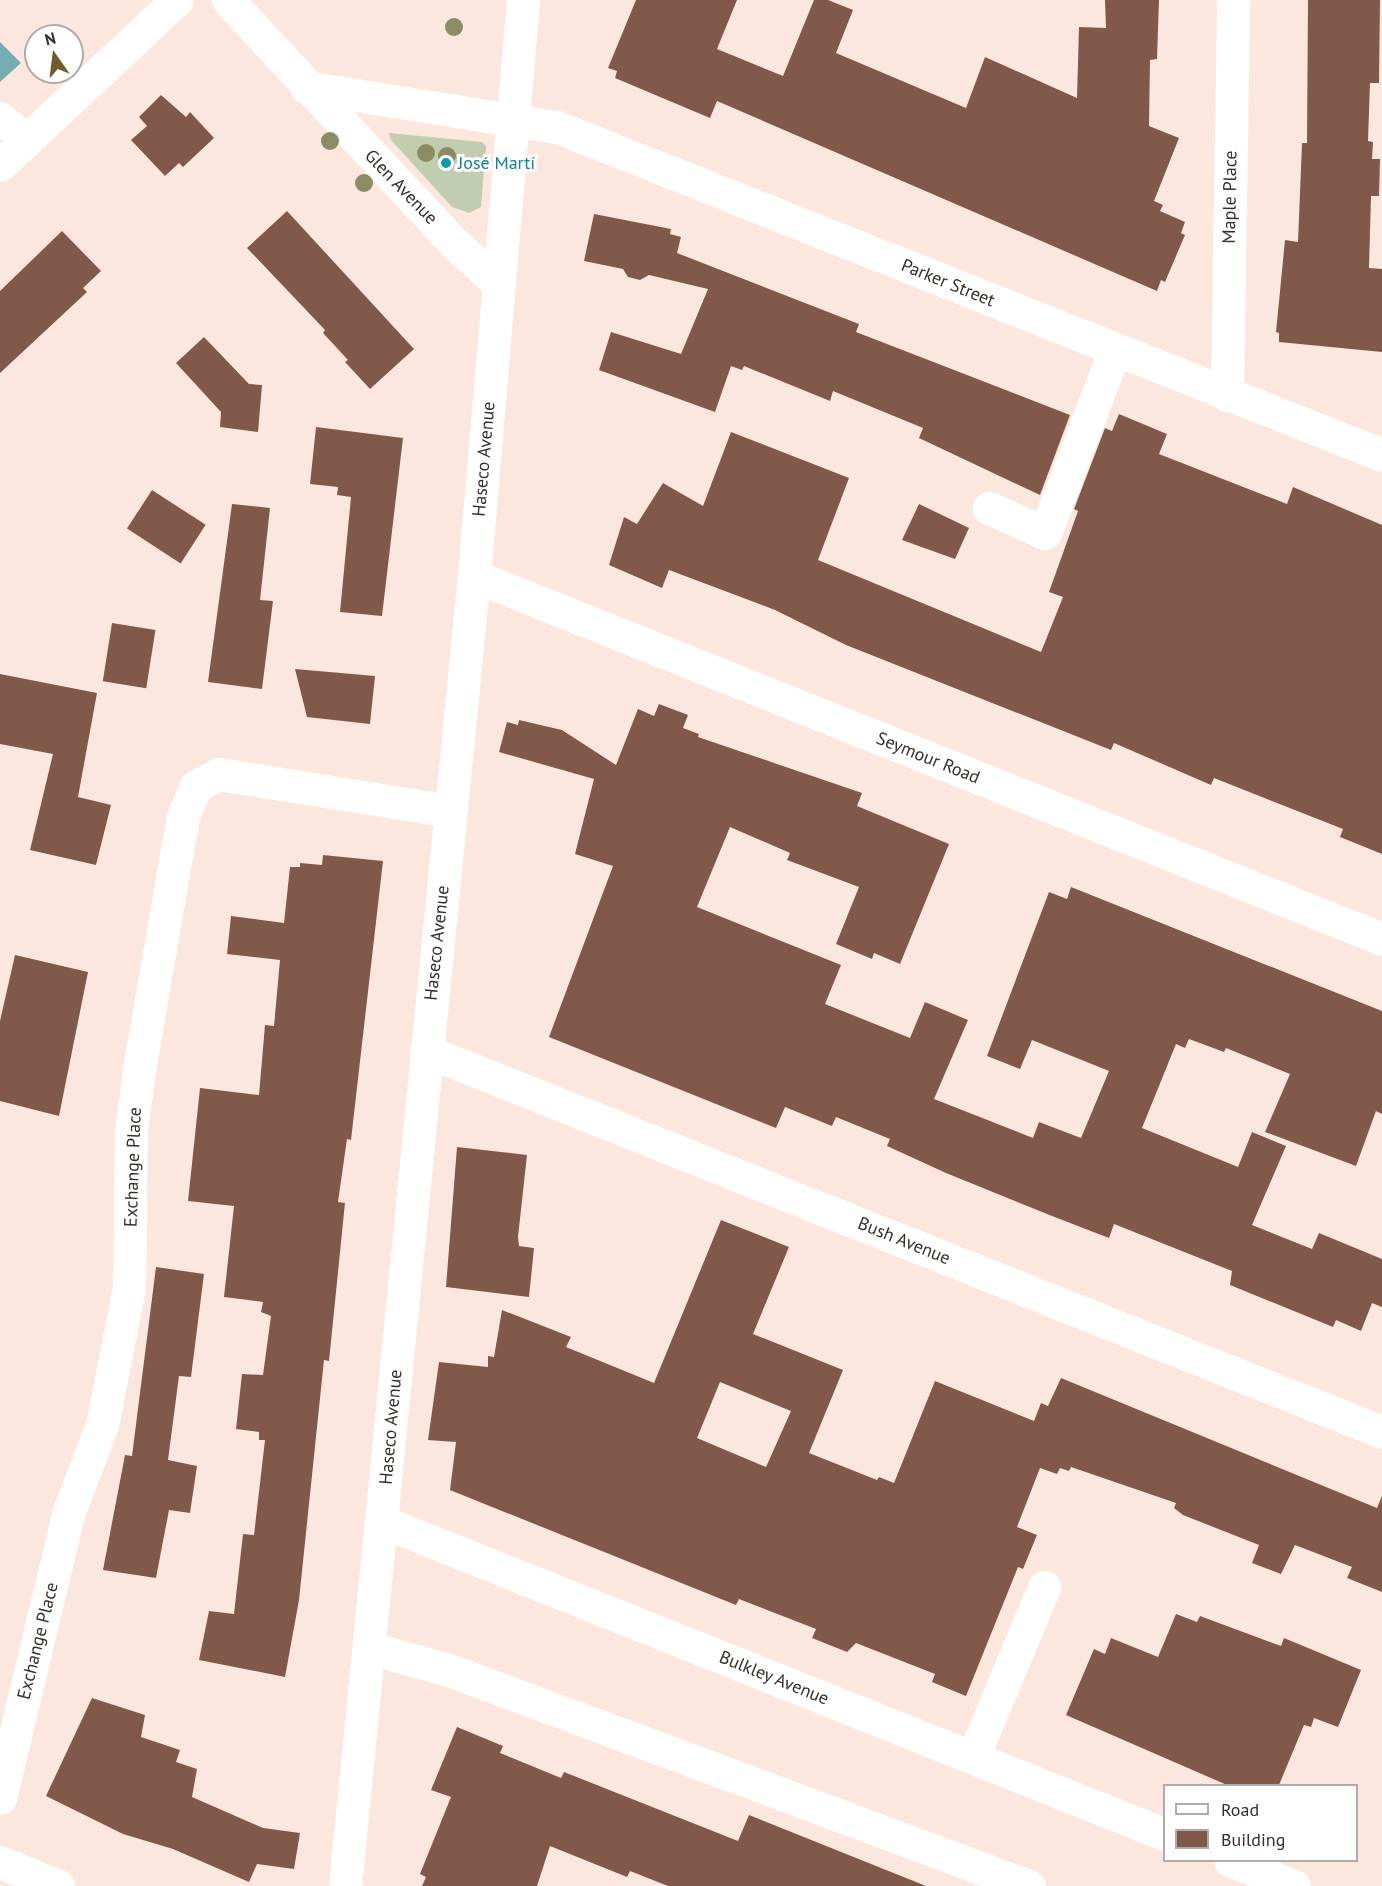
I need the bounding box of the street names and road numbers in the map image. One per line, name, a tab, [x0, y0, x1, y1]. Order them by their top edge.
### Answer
street label: Glen Avenue	[360, 145, 442, 229]
street label: Maple Place	[1218, 150, 1242, 244]
street label: Parker Street	[898, 254, 998, 312]
street label: Haseco Avenue	[468, 400, 500, 518]
street label: Seymour Road	[873, 727, 983, 789]
street label: Haseco Avenue	[420, 884, 454, 1002]
street label: Exchange Place	[120, 1107, 146, 1227]
street label: Bush Avenue	[854, 1213, 954, 1269]
street label: Haseco Avenue	[375, 1368, 407, 1486]
street label: Exchange Place	[13, 1580, 63, 1702]
street label: Bulkley Avenue	[715, 1646, 833, 1710]

